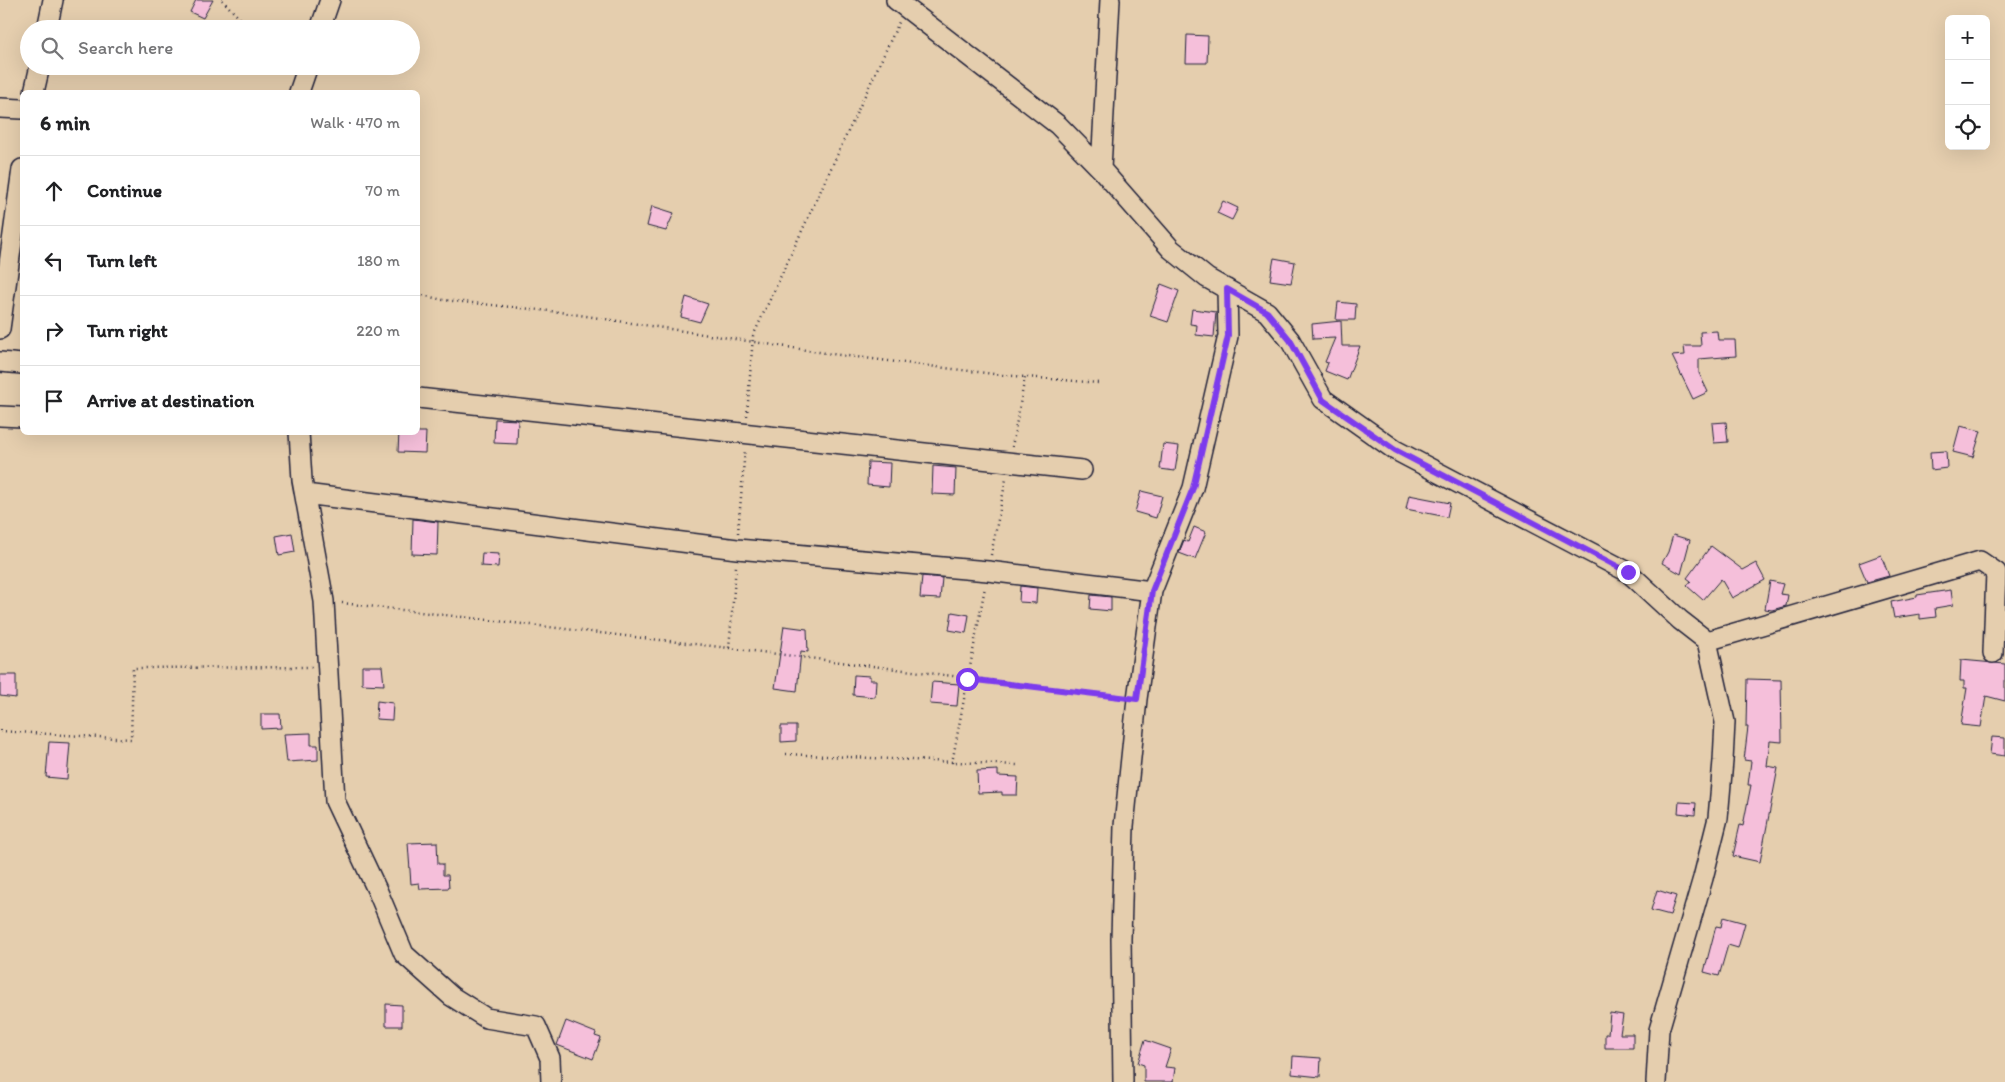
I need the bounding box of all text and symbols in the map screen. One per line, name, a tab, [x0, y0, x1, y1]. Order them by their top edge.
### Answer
map controls	[1945, 15, 1990, 150]
button: +	[1945, 15, 1990, 60]
search box	[20, 20, 420, 75]
icon: search	[38, 34, 66, 62]
text: Search here	[78, 36, 173, 59]
button: −	[1945, 60, 1990, 105]
button: locate	[1945, 105, 1990, 150]
text: 6 min	[40, 110, 90, 135]
text: Walk · 470 m	[310, 113, 400, 132]
icon: ahead	[40, 177, 68, 205]
text: Continue	[87, 179, 162, 202]
text: 70 m	[365, 181, 400, 200]
icon: left	[40, 247, 68, 275]
text: Turn left	[87, 249, 157, 272]
text: 180 m	[357, 251, 400, 270]
icon: right	[40, 317, 68, 345]
text: Turn right	[87, 319, 168, 342]
text: 220 m	[356, 321, 400, 340]
icon: arrive	[40, 387, 68, 415]
text: Arrive at destination	[87, 389, 254, 412]
route end	[1617, 561, 1640, 584]
route start	[956, 668, 979, 691]

